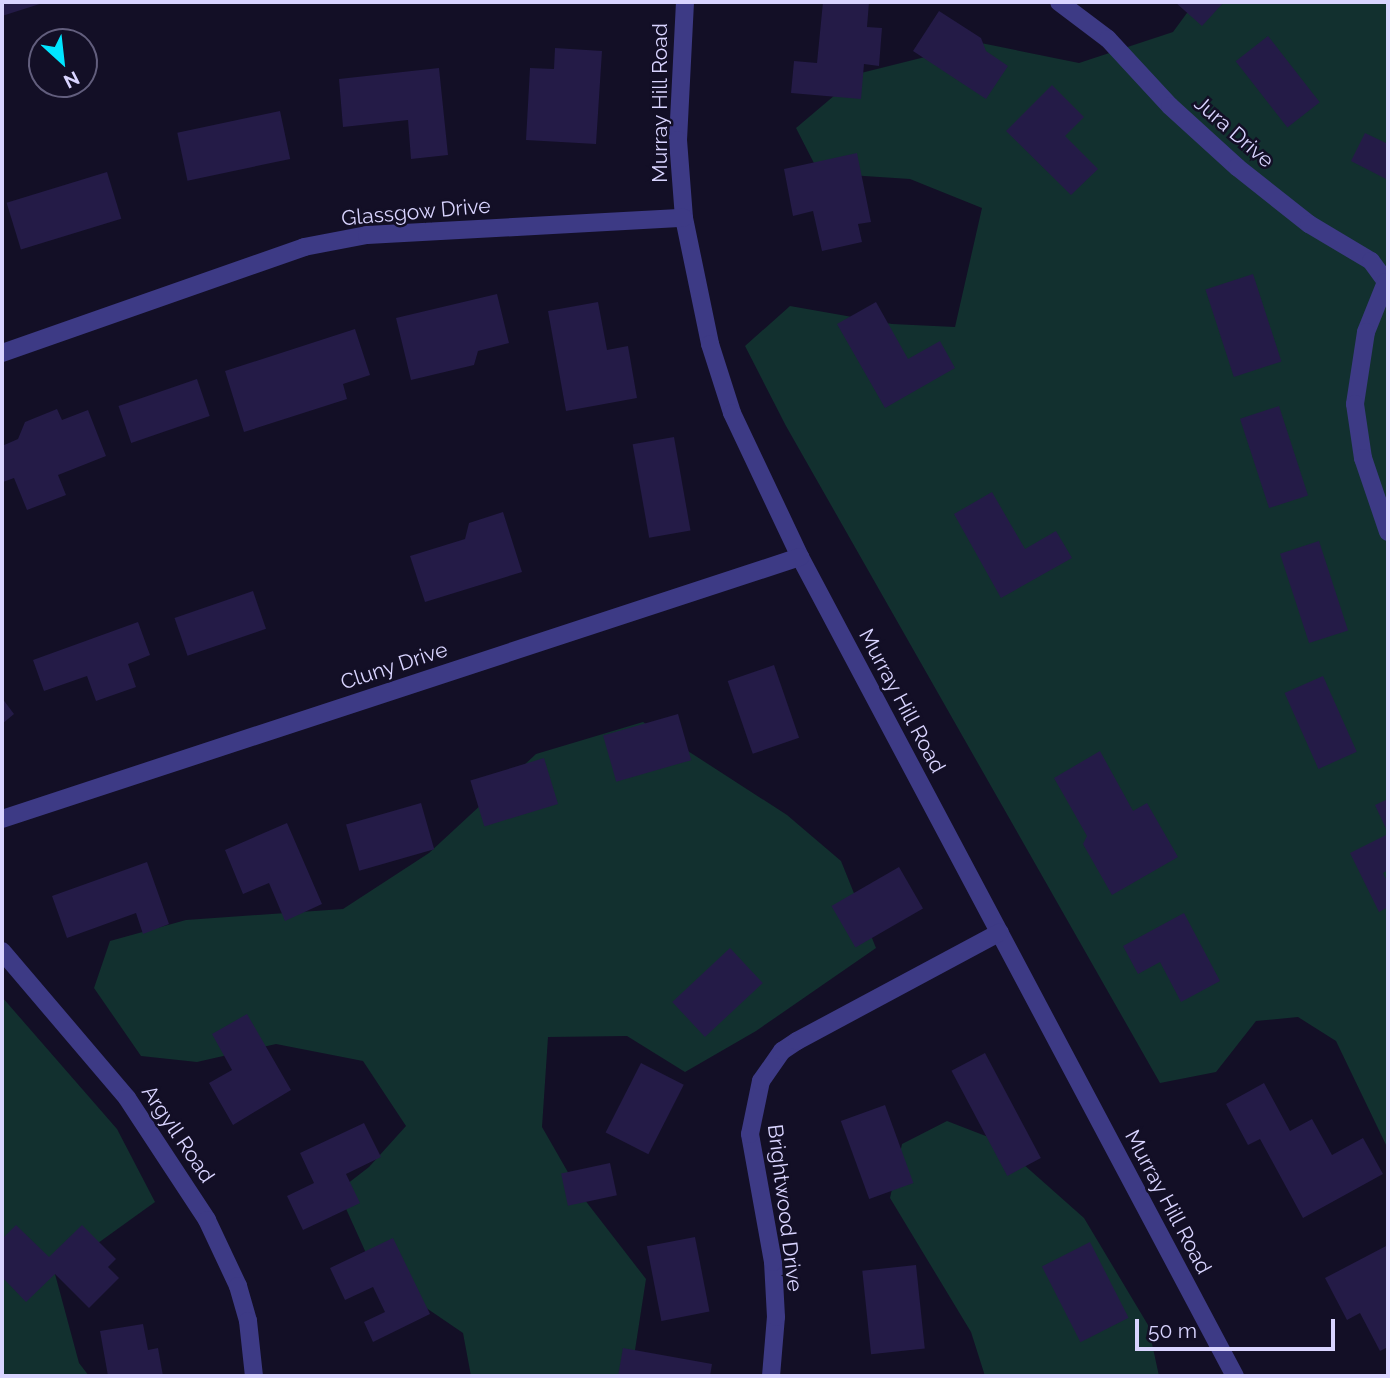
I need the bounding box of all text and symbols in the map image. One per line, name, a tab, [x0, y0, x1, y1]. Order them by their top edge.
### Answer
street label: Murray Hill Road	[647, 23, 673, 183]
north arrow	[28, 28, 98, 98]
text: N	[60, 67, 83, 93]
street label: Jura Drive	[1189, 91, 1279, 173]
street label: Glassgow Drive	[340, 193, 492, 231]
street label: Murray Hill Road	[853, 624, 951, 778]
street label: Cluny Drive	[337, 637, 451, 695]
street label: Argyll Road	[136, 1080, 220, 1188]
street label: Brightwood Drive	[762, 1123, 808, 1293]
street label: Murray Hill Road	[1119, 1125, 1217, 1279]
scale bar	[1138, 1304, 1338, 1348]
text: 50 m	[1148, 1318, 1197, 1343]

